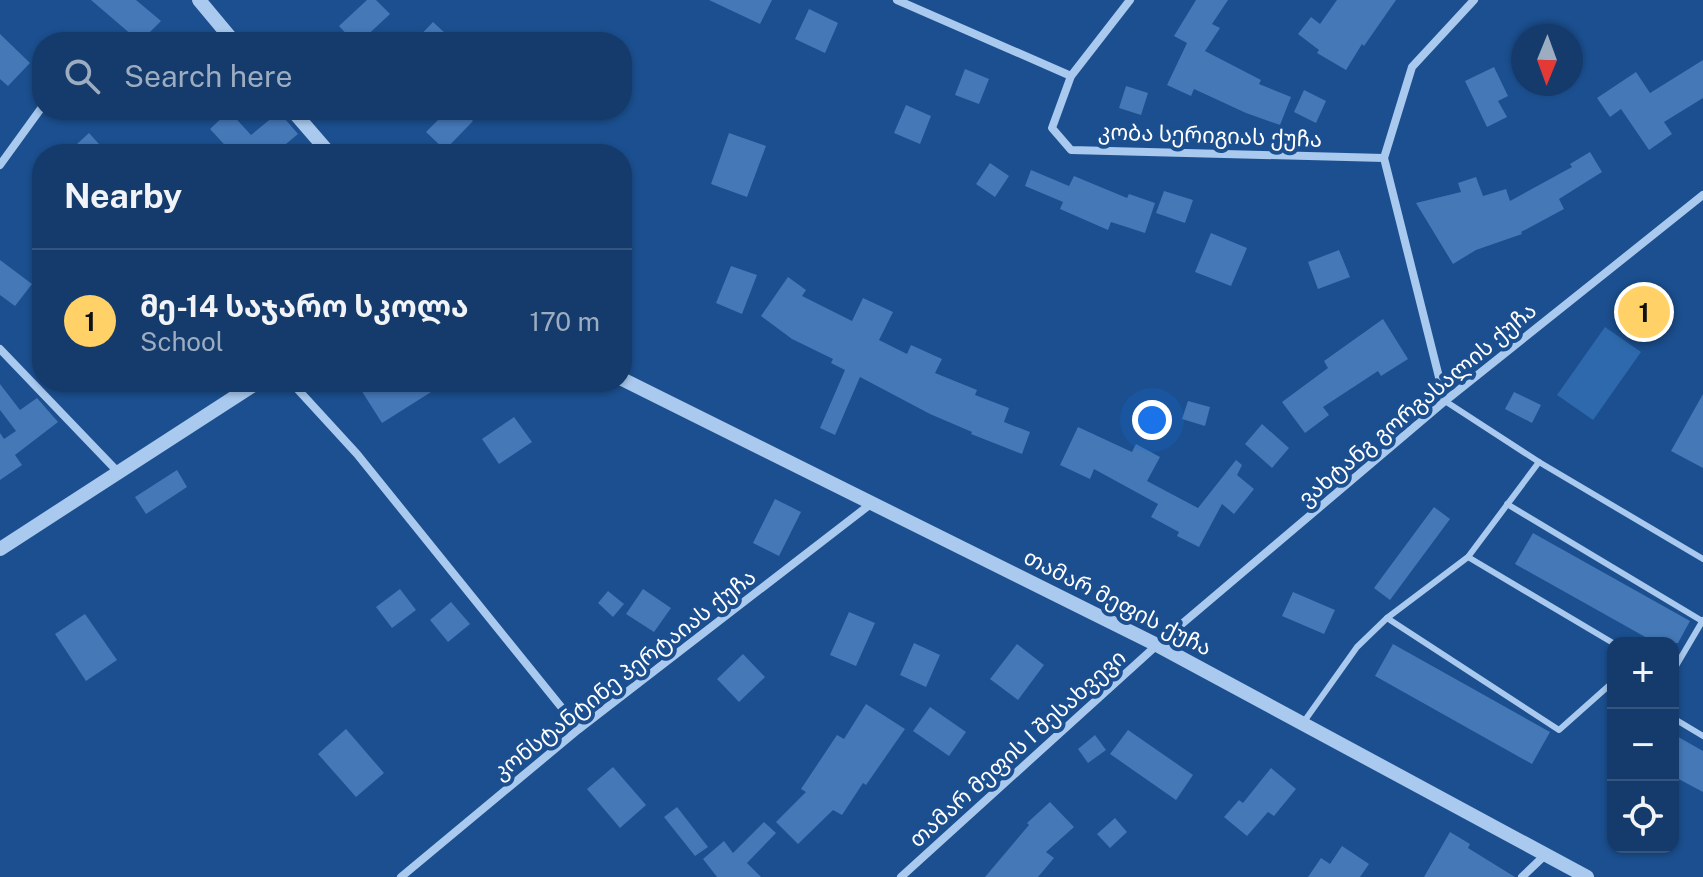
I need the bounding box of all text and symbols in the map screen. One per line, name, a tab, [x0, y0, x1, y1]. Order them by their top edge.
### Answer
north arrow	[1511, 24, 1583, 96]
search box	[32, 32, 632, 120]
icon: search	[60, 54, 104, 98]
text: Search here	[124, 58, 292, 94]
street label: კობა სერიგიას ქუჩა	[1098, 118, 1322, 152]
text: Nearby	[64, 176, 182, 216]
pin: 1	[1618, 282, 1670, 342]
text: მე-14 საჯარო სკოლა	[140, 288, 469, 324]
street label: ვახტანგ გორგასალის ქუჩა	[1293, 297, 1542, 512]
text: 1	[84, 306, 96, 337]
text: 170 m	[530, 306, 600, 337]
text: School	[140, 326, 224, 357]
your location	[1132, 400, 1172, 440]
street label: თამარ მეფის ქუჩა	[1020, 543, 1216, 661]
street label: კონსტანტინე პერტაიას ქუჩა	[487, 563, 761, 785]
map controls	[1607, 637, 1679, 853]
button: +	[1607, 637, 1679, 709]
street label: თამარ მეფის I შესახვევი	[903, 644, 1131, 852]
button: −	[1607, 709, 1679, 781]
button: locate	[1607, 781, 1679, 853]

